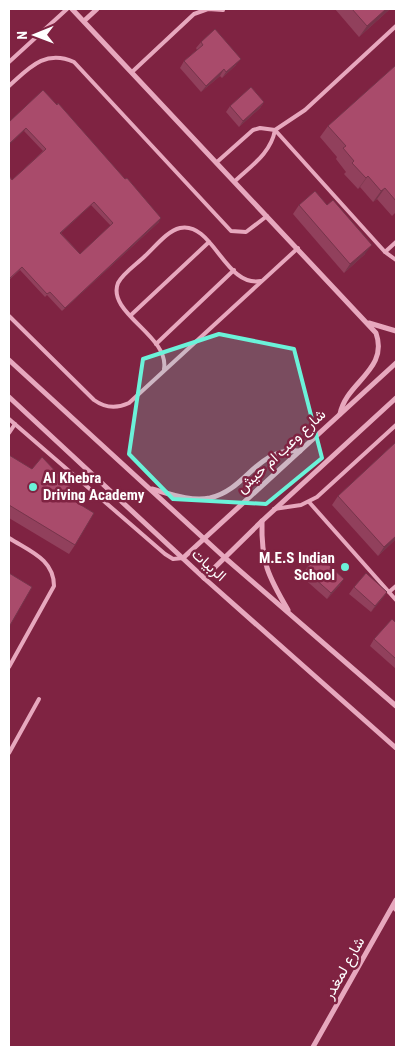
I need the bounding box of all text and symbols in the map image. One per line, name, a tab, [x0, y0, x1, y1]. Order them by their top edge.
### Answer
north arrow	[10, 10, 60, 60]
text: N	[14, 31, 30, 40]
street label: شارع وعب ام حيش	[233, 405, 331, 498]
place label: Al Khebra Driving Academy	[43, 469, 145, 504]
marker: Al Khebra Driving Academy	[27, 481, 39, 493]
street label: الربيات	[188, 545, 230, 585]
place label: M.E.S Indian School	[259, 549, 335, 584]
marker: M.E.S Indian School	[339, 561, 351, 573]
street label: شارع لمغدر	[319, 934, 370, 1004]

